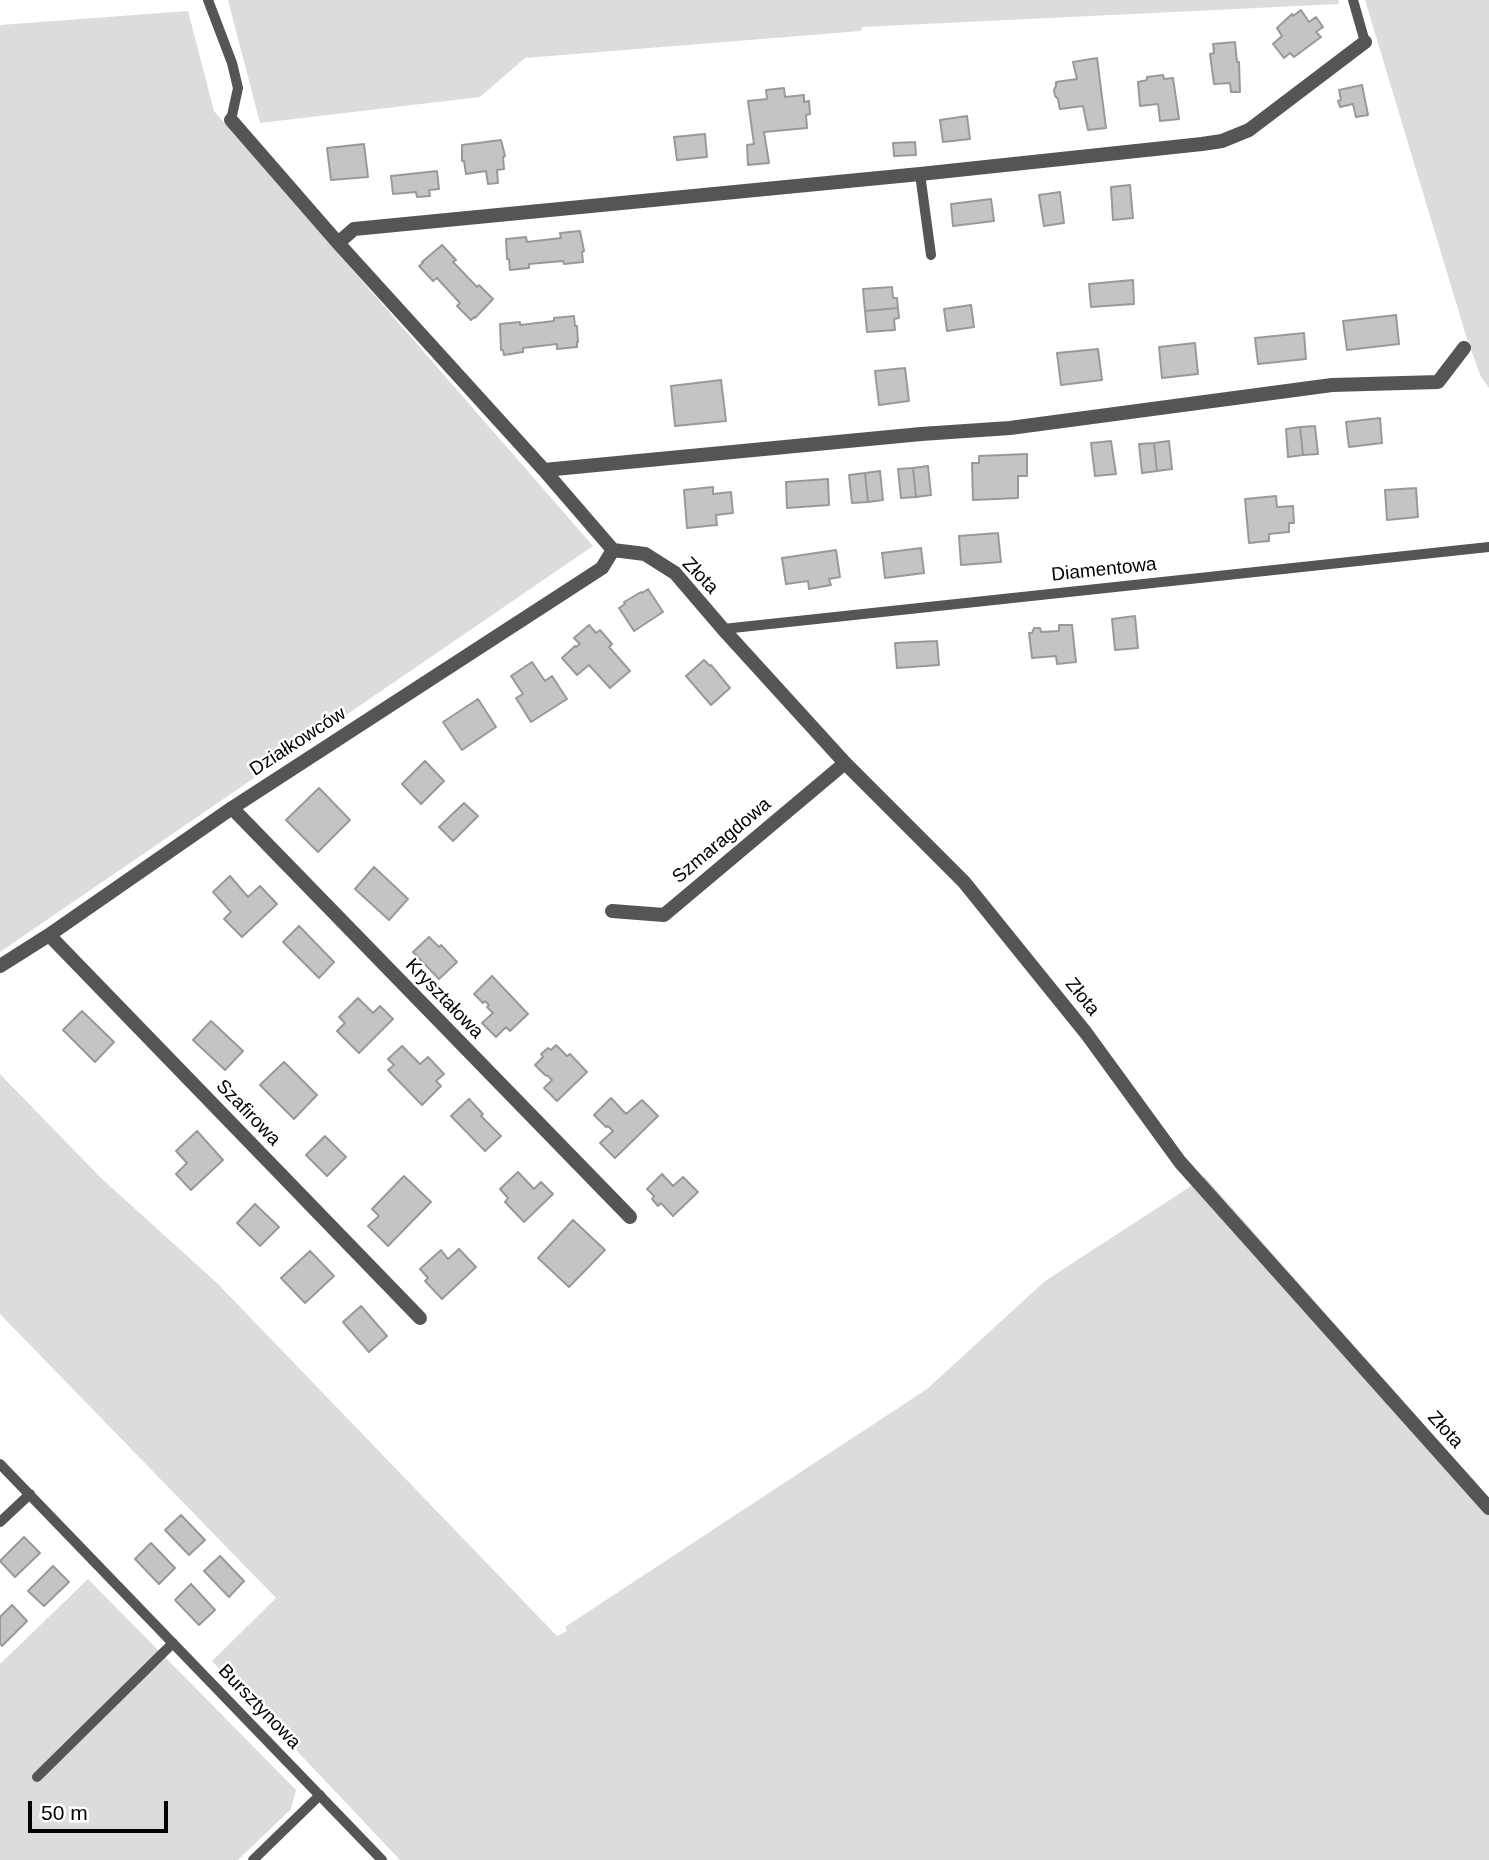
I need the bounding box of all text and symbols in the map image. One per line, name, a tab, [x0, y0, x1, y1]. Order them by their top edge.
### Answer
street label: Złota	[677, 553, 723, 599]
street label: Diamentowa	[1050, 553, 1158, 587]
street label: Działkowców	[246, 703, 350, 781]
street label: Szmaragdowa	[668, 793, 776, 889]
street label: Kryształowa	[400, 954, 488, 1044]
street label: Złota	[1060, 973, 1104, 1021]
street label: Szafirowa	[211, 1075, 285, 1151]
street label: Złota	[1422, 1407, 1468, 1453]
street label: Bursztynowa	[213, 1660, 305, 1754]
scale bar	[32, 1786, 172, 1830]
text: 50 m	[41, 1801, 88, 1824]

